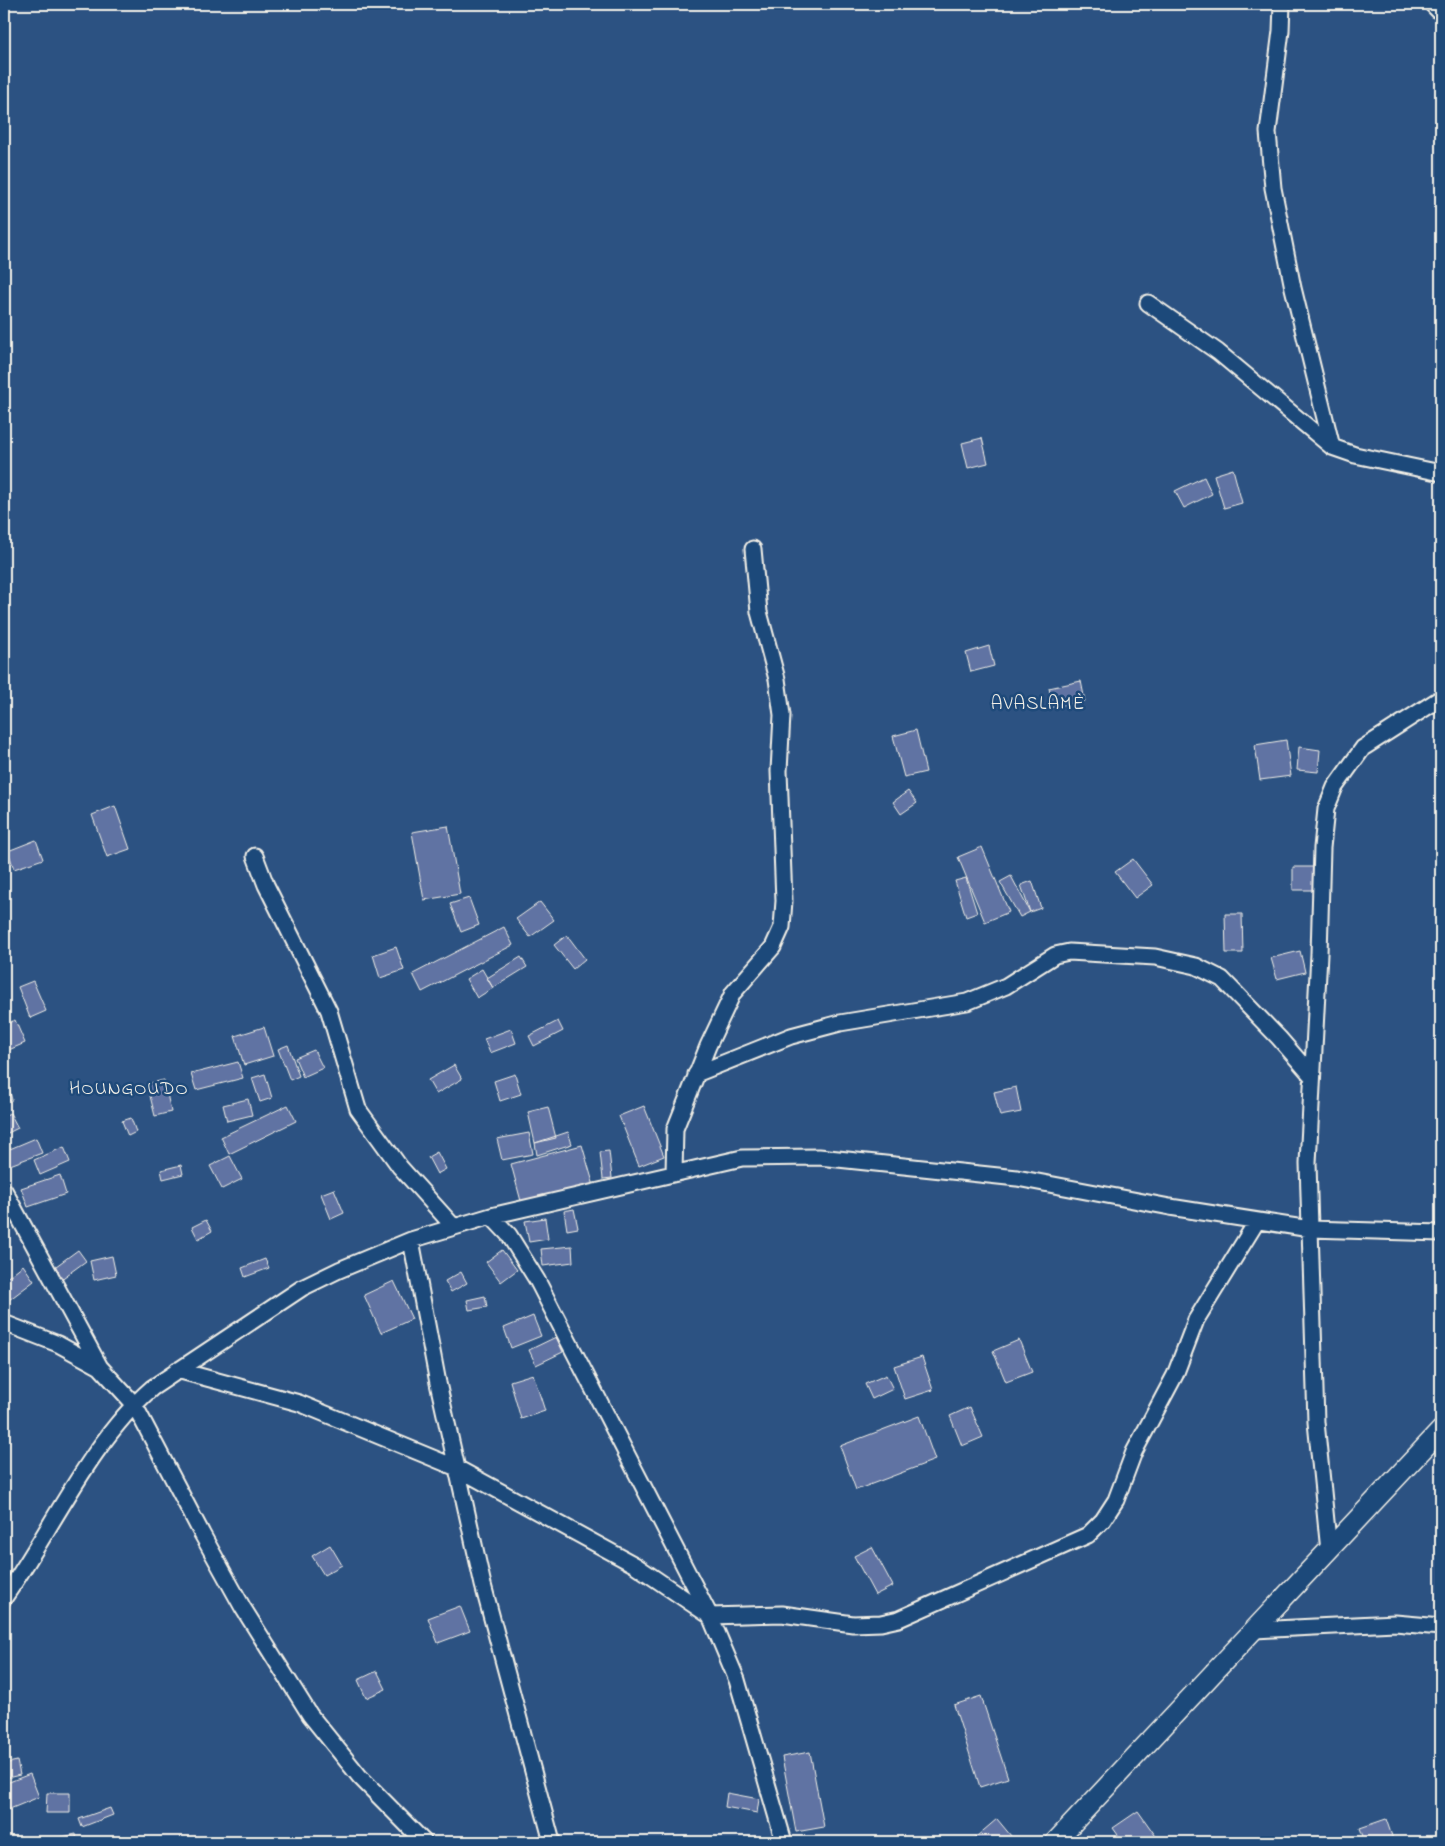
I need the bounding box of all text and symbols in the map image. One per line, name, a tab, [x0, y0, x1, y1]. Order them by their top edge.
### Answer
district label: AVASLAMÈ	[991, 691, 1085, 718]
district label: HOUNGOUDO	[69, 1076, 189, 1103]

